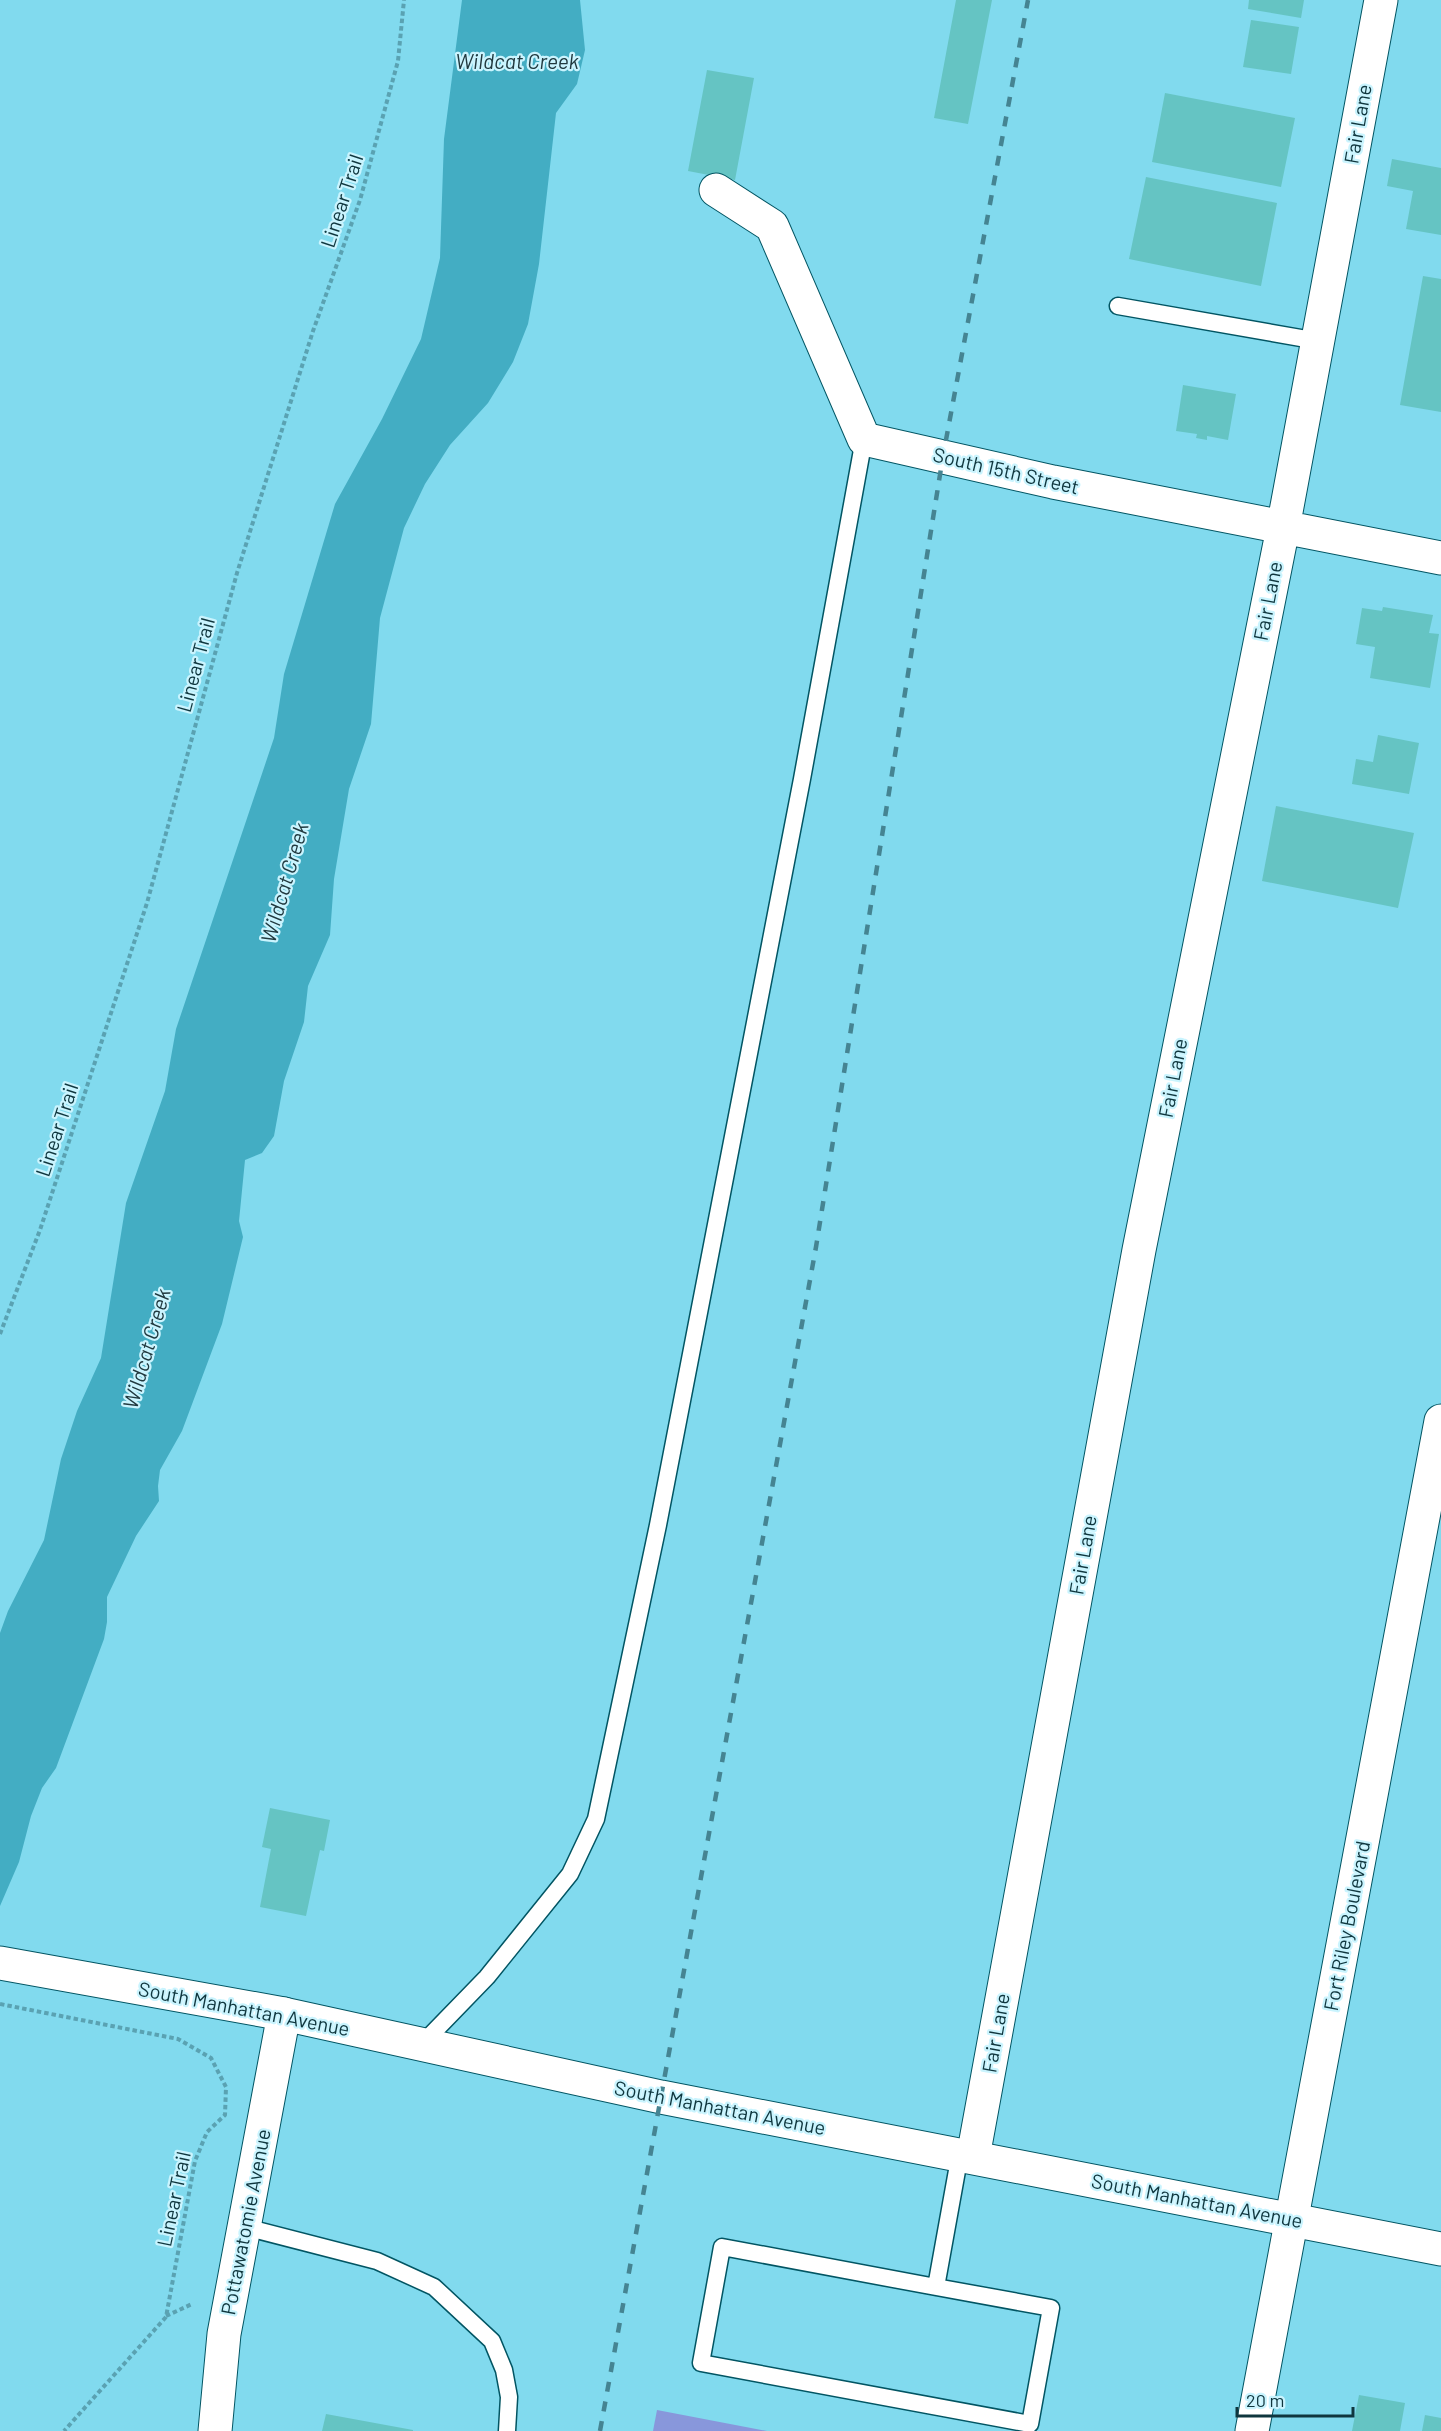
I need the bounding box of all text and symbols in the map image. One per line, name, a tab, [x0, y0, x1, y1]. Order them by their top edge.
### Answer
water label: Wildcat Creek	[455, 48, 580, 73]
street label: Fair Lane	[1338, 82, 1376, 165]
street label: Linear Trail	[315, 151, 367, 250]
street label: South 15th Street	[931, 442, 1082, 499]
street label: Fair Lane	[1248, 559, 1286, 642]
street label: Linear Trail	[171, 615, 219, 715]
water label: Wildcat Creek	[254, 819, 313, 945]
street label: Fair Lane	[1153, 1036, 1191, 1119]
street label: Linear Trail	[30, 1080, 82, 1179]
water label: Wildcat Creek	[116, 1285, 175, 1411]
street label: Fair Lane	[1063, 1513, 1101, 1596]
street label: Fort Riley Boulevard	[1318, 1839, 1374, 2013]
street label: South Manhattan Avenue	[137, 1976, 352, 2040]
street label: Fair Lane	[976, 1991, 1014, 2074]
street label: South Manhattan Avenue	[613, 2075, 828, 2139]
street label: Pottawatomie Avenue	[215, 2127, 275, 2317]
street label: Linear Trail	[151, 2149, 195, 2249]
street label: South Manhattan Avenue	[1090, 2168, 1305, 2232]
scale bar	[1237, 2380, 1352, 2418]
text: 20 m	[1246, 2389, 1284, 2411]

